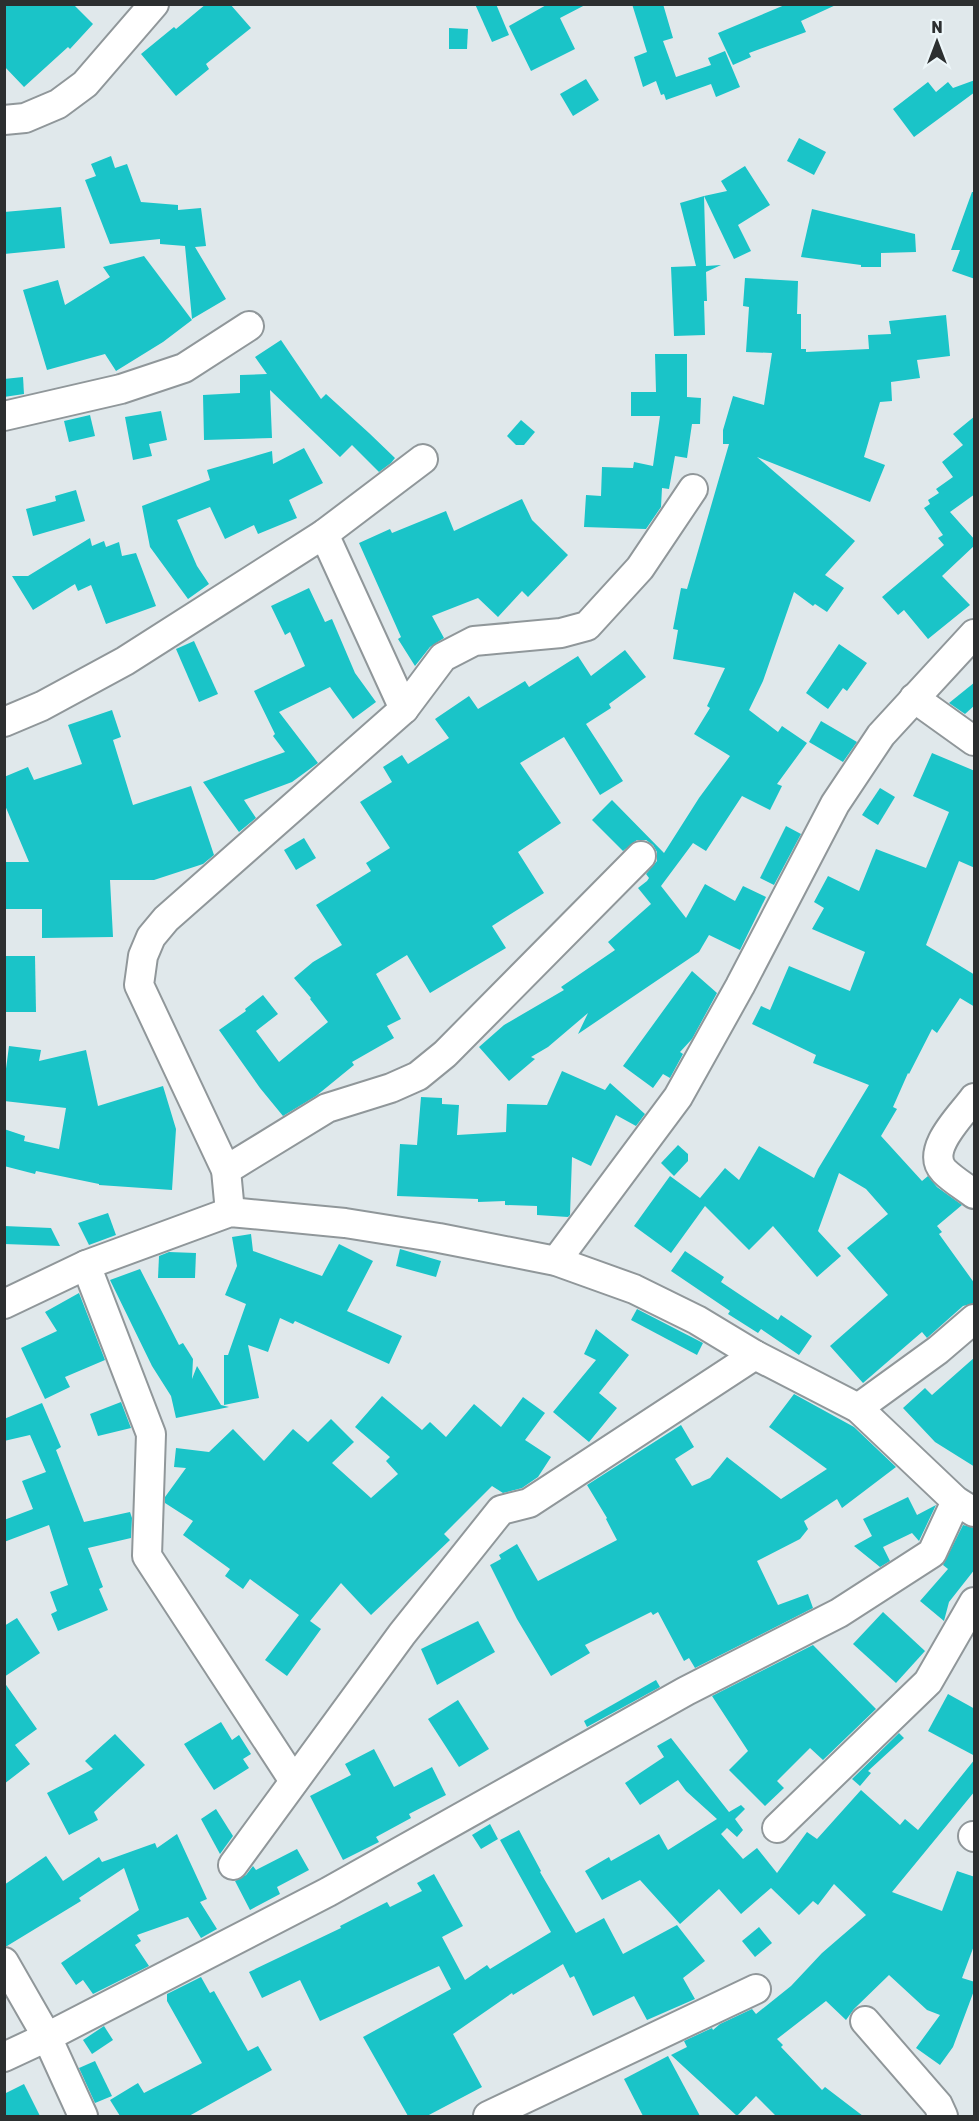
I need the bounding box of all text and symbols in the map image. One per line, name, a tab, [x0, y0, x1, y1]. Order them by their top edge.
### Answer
north arrow	[907, 12, 967, 72]
text: N	[931, 18, 943, 37]

